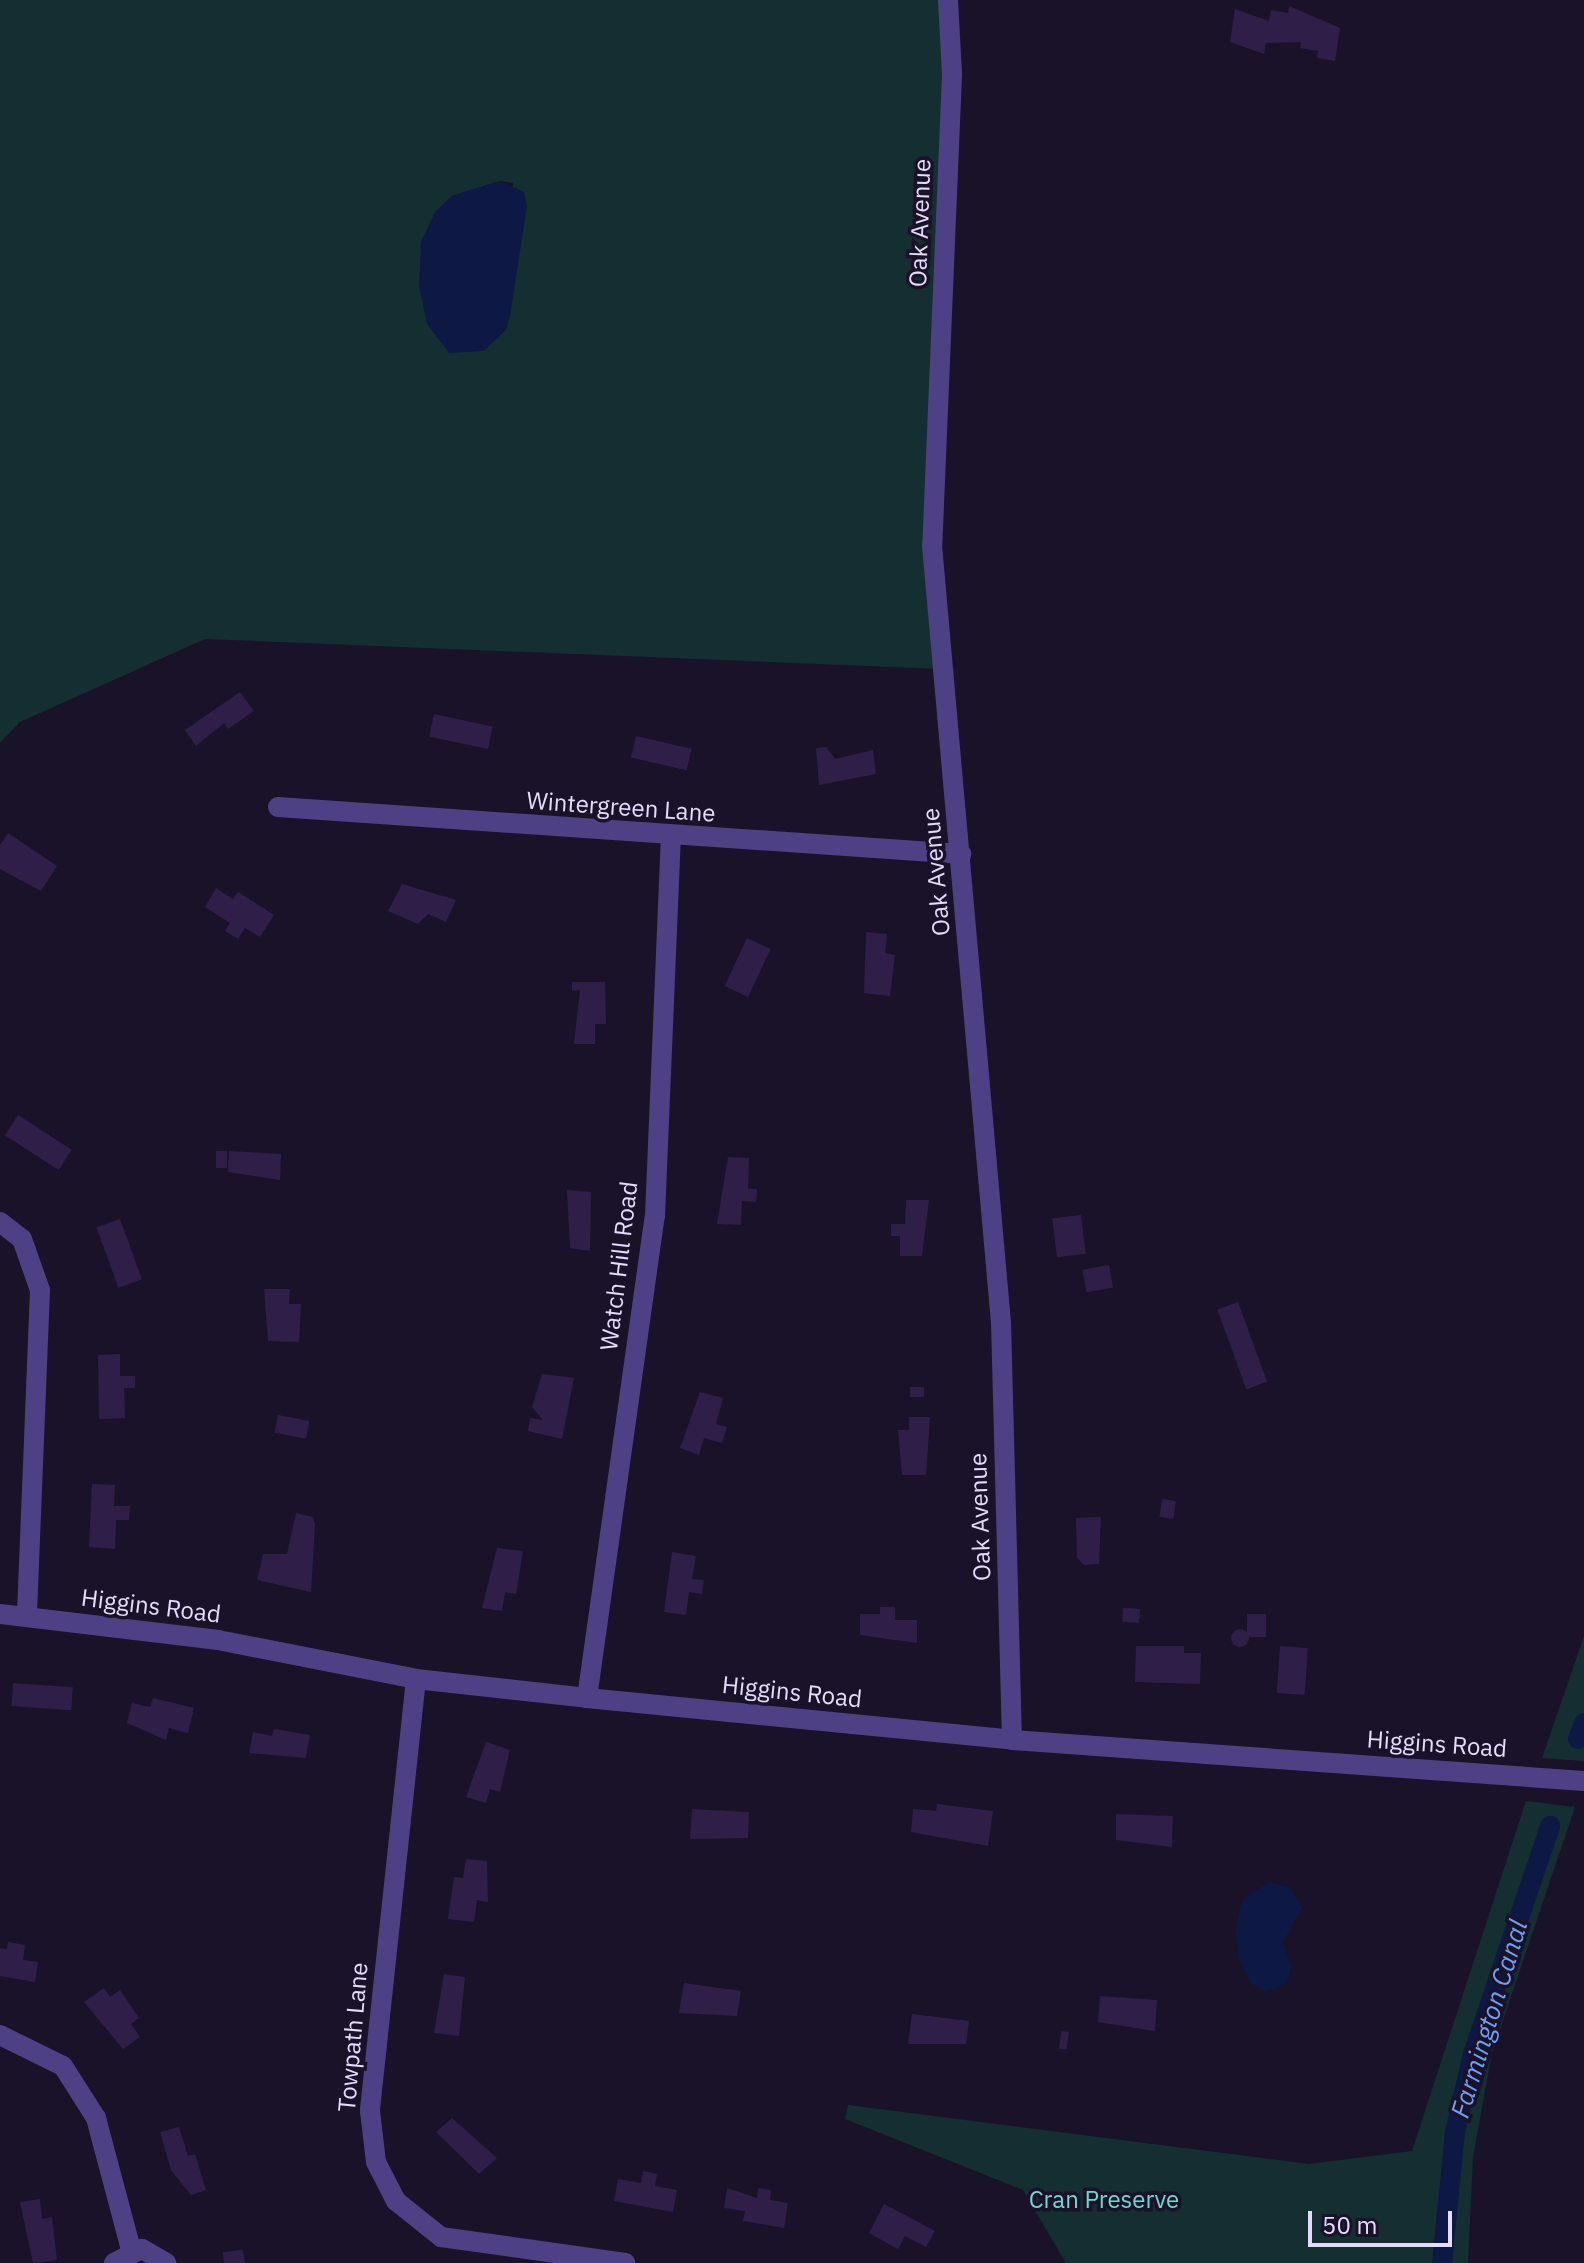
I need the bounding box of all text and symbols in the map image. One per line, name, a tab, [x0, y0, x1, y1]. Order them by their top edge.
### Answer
street label: Oak Avenue	[903, 158, 937, 288]
street label: Wintergreen Lane	[526, 786, 716, 828]
street label: Oak Avenue	[916, 807, 956, 937]
street label: Watch Hill Road	[594, 1180, 644, 1352]
street label: Oak Avenue	[963, 1452, 997, 1582]
street label: Higgins Road	[80, 1583, 222, 1629]
street label: Higgins Road	[721, 1670, 863, 1714]
street label: Higgins Road	[1366, 1725, 1508, 1763]
water label: Farmington Canal	[1444, 1916, 1534, 2122]
street label: Towpath Lane	[332, 1961, 374, 2113]
park label: Cran Preserve	[1029, 2186, 1179, 2214]
scale bar	[1312, 2195, 1456, 2245]
text: 50 m	[1322, 2209, 1377, 2241]

